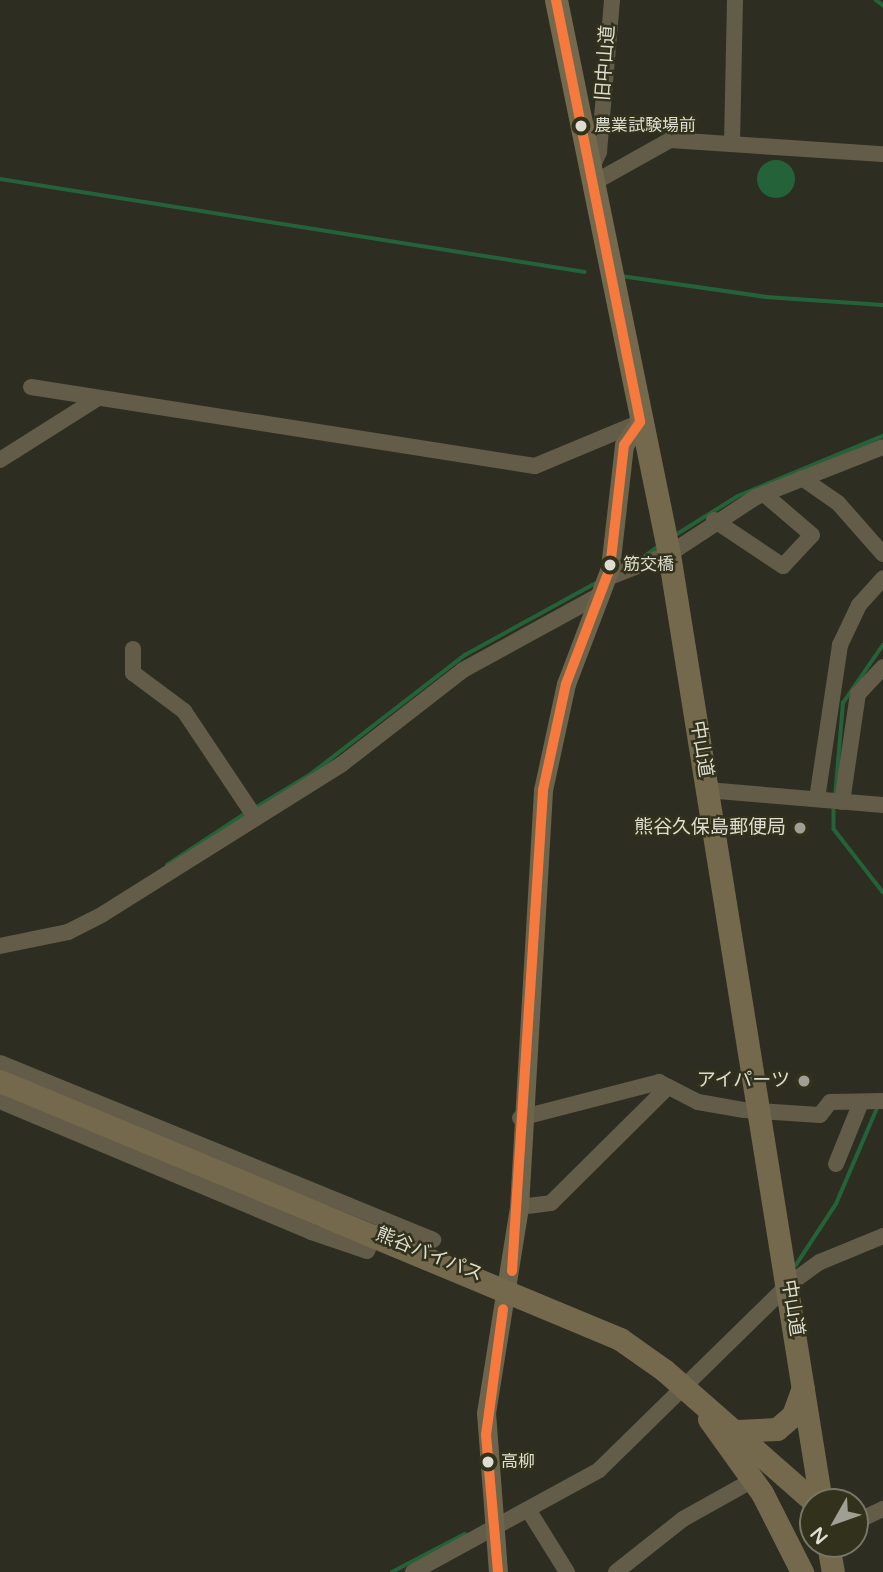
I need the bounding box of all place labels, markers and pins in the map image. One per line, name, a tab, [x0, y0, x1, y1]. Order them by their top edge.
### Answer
place label: 農業試験場前	[594, 116, 696, 136]
marker: 農業試験場前	[574, 119, 588, 133]
place label: 筋交橋	[623, 555, 674, 575]
marker: 筋交橋	[603, 558, 617, 572]
place label: 熊谷久保島郵便局	[634, 817, 786, 839]
marker: 熊谷久保島郵便局	[792, 820, 808, 836]
place label: アイパーツ	[695, 1070, 790, 1092]
marker: アイパーツ	[796, 1073, 812, 1089]
place label: 高柳	[501, 1452, 535, 1472]
marker: 高柳	[481, 1455, 495, 1469]

